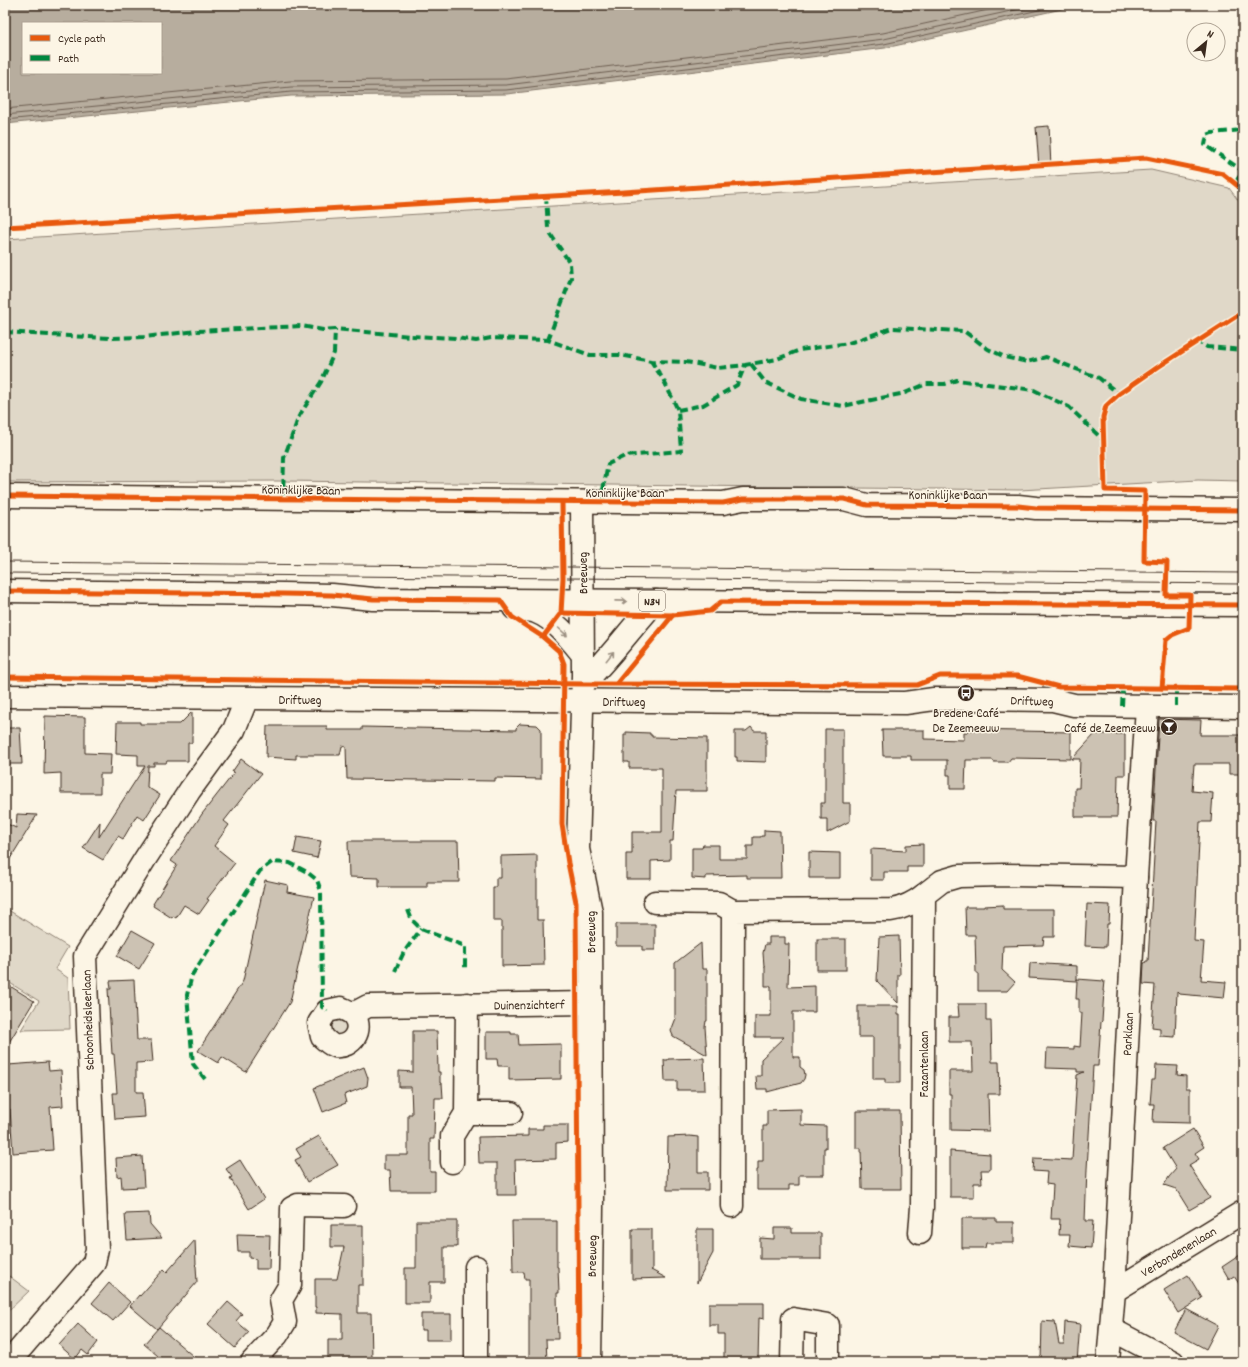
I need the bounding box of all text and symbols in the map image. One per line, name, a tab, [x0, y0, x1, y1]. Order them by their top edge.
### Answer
legend	[22, 22, 162, 74]
north arrow	[1186, 22, 1226, 62]
text: N	[1204, 27, 1217, 44]
text: Cycle path	[58, 31, 106, 48]
text: Path	[58, 51, 79, 68]
street label: Koninklijke Baan	[261, 481, 341, 502]
street label: Koninklijke Baan	[586, 485, 664, 504]
street label: Koninklijke Baan	[909, 487, 987, 506]
street label: Breeweg	[575, 551, 594, 594]
road number: N34	[639, 591, 665, 611]
one-way arrow	[614, 597, 627, 605]
one-way arrow	[558, 627, 568, 637]
one-way arrow	[605, 650, 614, 661]
bus stop icon: Bredene Café De Zeemeeuw	[956, 683, 976, 703]
street label: Driftweg	[278, 692, 322, 711]
street label: Driftweg	[1010, 692, 1054, 713]
street label: Driftweg	[602, 694, 646, 713]
place label: Bredene Café De Zeemeeuw	[933, 705, 999, 739]
bar icon: Café de Zeemeeuw	[1159, 717, 1179, 737]
place label: Café de Zeemeeuw	[1064, 720, 1156, 739]
street label: Breeweg	[583, 910, 602, 953]
street label: Schoonheidsleerlaan	[78, 969, 101, 1071]
street label: Duinenzichterf	[493, 996, 565, 1017]
street label: Parklaan	[1119, 1012, 1140, 1056]
street label: Fazantenlaan	[916, 1031, 935, 1097]
street label: Verbondenenlaan	[1138, 1223, 1221, 1283]
street label: Breeweg	[584, 1234, 603, 1277]

